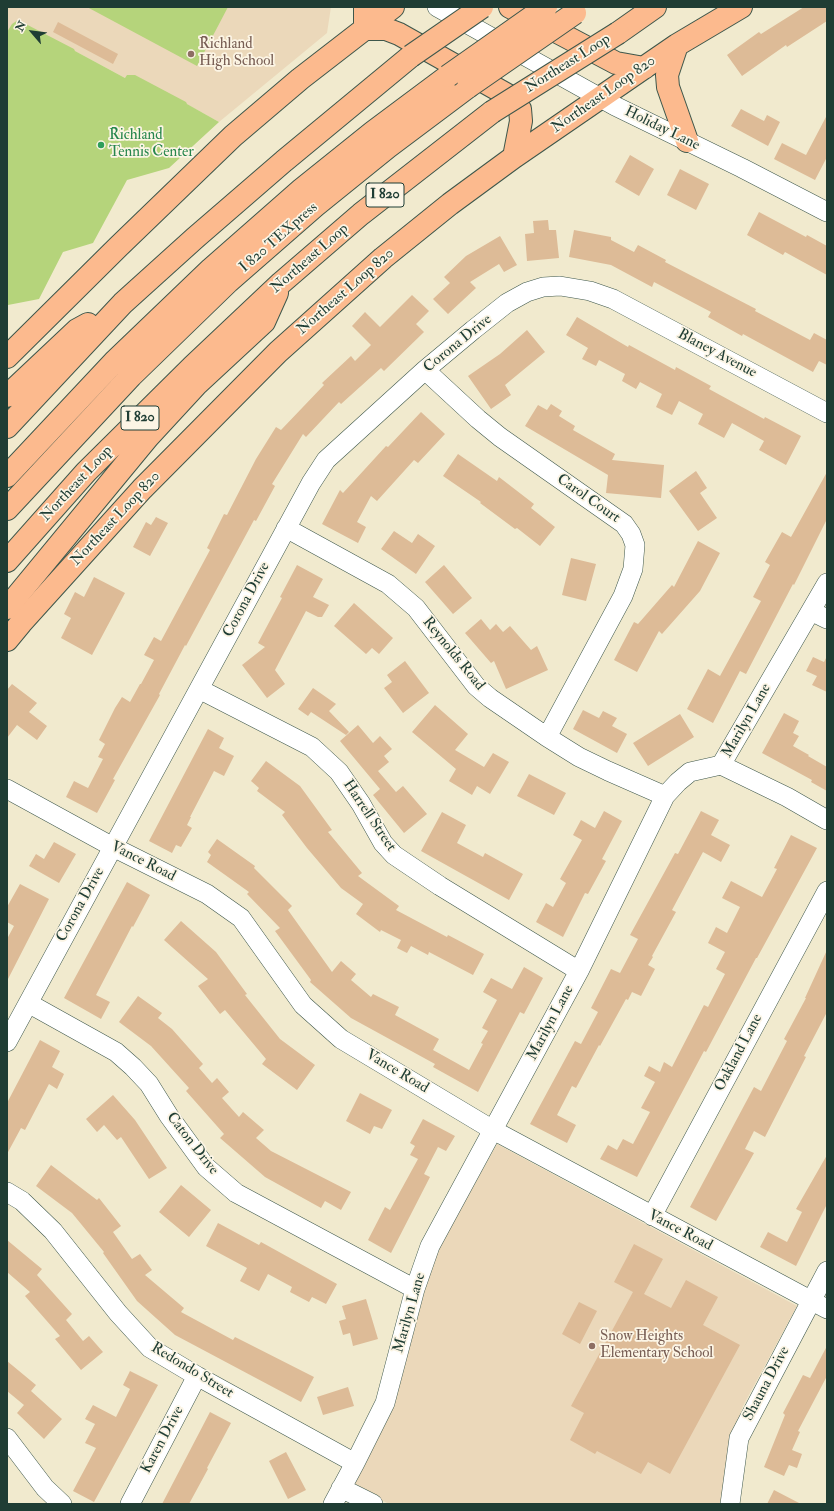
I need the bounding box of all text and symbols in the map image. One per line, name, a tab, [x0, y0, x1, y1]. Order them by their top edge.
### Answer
north arrow	[12, 12, 52, 52]
text: N	[13, 19, 29, 34]
street label: Northeast Loop	[522, 31, 614, 97]
place label: Richland High School	[199, 36, 274, 71]
marker: Richland High School	[186, 49, 196, 59]
street label: Northeast Loop 820	[549, 52, 659, 138]
street label: Holiday Lane	[622, 103, 702, 155]
place label: Richland Tennis Center	[109, 127, 194, 162]
marker: Richland Tennis Center	[96, 140, 106, 150]
road number: I 820	[366, 183, 404, 207]
street label: I 820 TEXpress	[236, 199, 322, 277]
street label: Northeast Loop	[267, 220, 353, 298]
street label: Northeast Loop 820	[294, 245, 398, 339]
street label: Corona Drive	[420, 311, 496, 377]
street label: Blaney Avenue	[674, 326, 760, 382]
road number: I 820	[121, 406, 159, 430]
street label: Northeast Loop	[37, 442, 117, 526]
street label: Northeast Loop 820	[68, 468, 164, 570]
street label: Carol Court	[553, 471, 623, 527]
street label: Corona Drive	[220, 559, 274, 641]
street label: Reynolds Road	[418, 614, 488, 694]
street label: Marilyn Lane	[719, 681, 775, 761]
street label: Harrell Street	[338, 777, 400, 855]
street label: Vance Road	[108, 838, 178, 886]
street label: Corona Drive	[53, 865, 109, 945]
street label: Marilyn Lane	[524, 982, 578, 1064]
street label: Oakland Lane	[711, 1011, 767, 1095]
street label: Vance Road	[362, 1046, 432, 1098]
street label: Caton Drive	[162, 1109, 222, 1179]
street label: Vance Road	[645, 1207, 715, 1255]
street label: Marilyn Lane	[390, 1271, 430, 1355]
place label: Snow Heights Elementary School	[600, 1328, 713, 1363]
street label: Redondo Street	[147, 1339, 237, 1403]
marker: Snow Heights Elementary School	[587, 1341, 597, 1351]
street label: Shauna Drive	[740, 1344, 794, 1424]
street label: Karen Drive	[138, 1403, 188, 1477]

